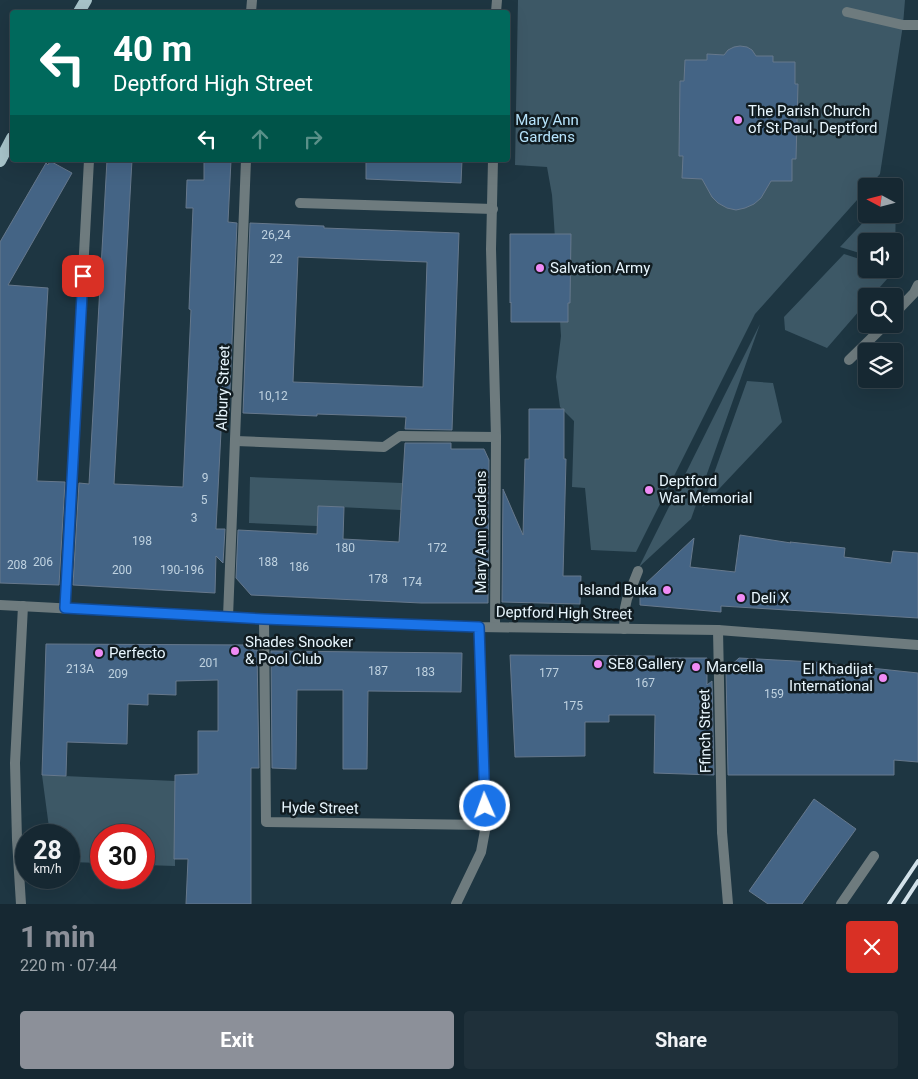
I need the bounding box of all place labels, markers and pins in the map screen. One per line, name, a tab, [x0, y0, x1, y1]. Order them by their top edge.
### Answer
place label: The Parish Church of St Paul, Deptford	[748, 102, 877, 137]
marker: The Parish Church of St Paul, Deptford	[732, 114, 744, 126]
pin	[62, 255, 104, 297]
place label: Salvation Army	[550, 259, 650, 277]
marker: Salvation Army	[534, 262, 546, 274]
place label: Deptford War Memorial	[659, 472, 752, 507]
marker: Deptford War Memorial	[643, 484, 655, 496]
place label: Island Buka	[580, 581, 657, 599]
marker: Island Buka	[661, 584, 673, 596]
place label: Deli X	[751, 589, 790, 607]
marker: Deli X	[735, 592, 747, 604]
place label: Shades Snooker & Pool Club	[245, 633, 353, 668]
place label: Perfecto	[109, 644, 166, 662]
marker: Shades Snooker & Pool Club	[229, 645, 241, 657]
marker: Perfecto	[93, 647, 105, 659]
place label: SE8 Gallery	[608, 655, 684, 673]
marker: SE8 Gallery	[592, 658, 604, 670]
place label: Marcella	[706, 658, 763, 676]
place label: El Khadijat International	[789, 660, 873, 695]
marker: Marcella	[690, 661, 702, 673]
marker: El Khadijat International	[877, 672, 889, 684]

